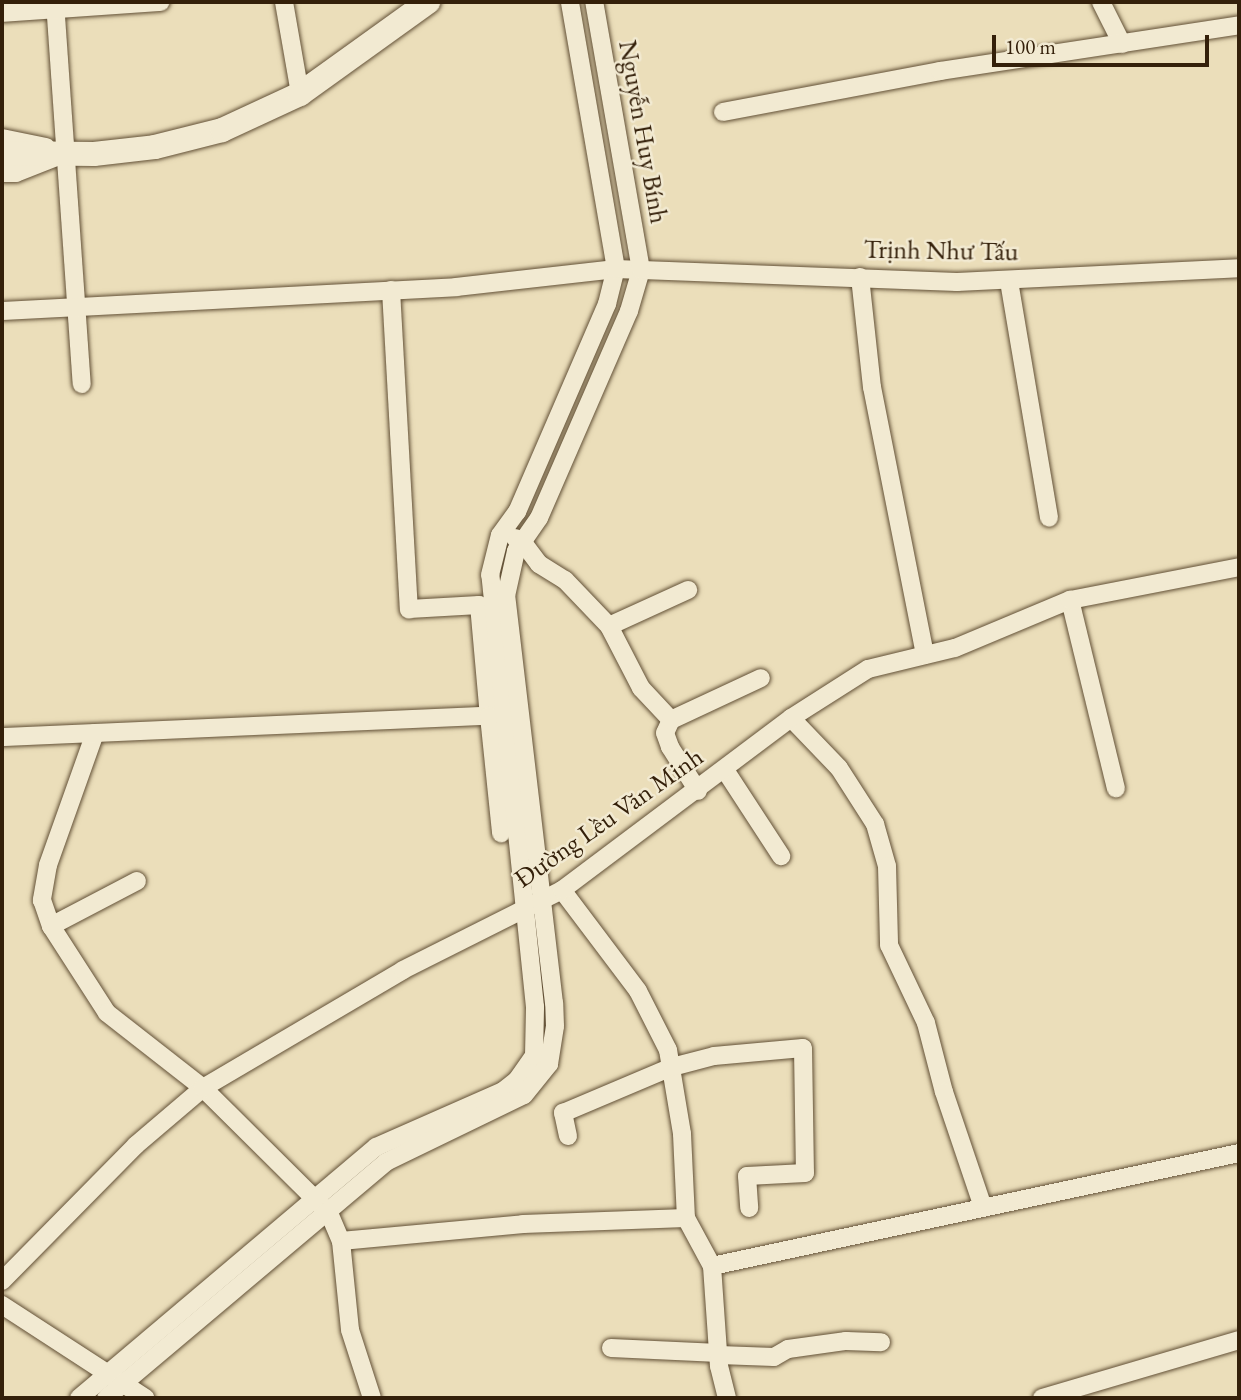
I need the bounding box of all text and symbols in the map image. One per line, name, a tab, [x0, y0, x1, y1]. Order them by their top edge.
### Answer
scale bar	[996, 21, 1213, 65]
text: 100 m	[1005, 33, 1056, 60]
street label: Nguyễn Huy Bính	[612, 38, 674, 226]
street label: Trịnh Như Tấu	[863, 234, 1019, 268]
street label: Đường Lều Văn Minh	[509, 741, 709, 895]

